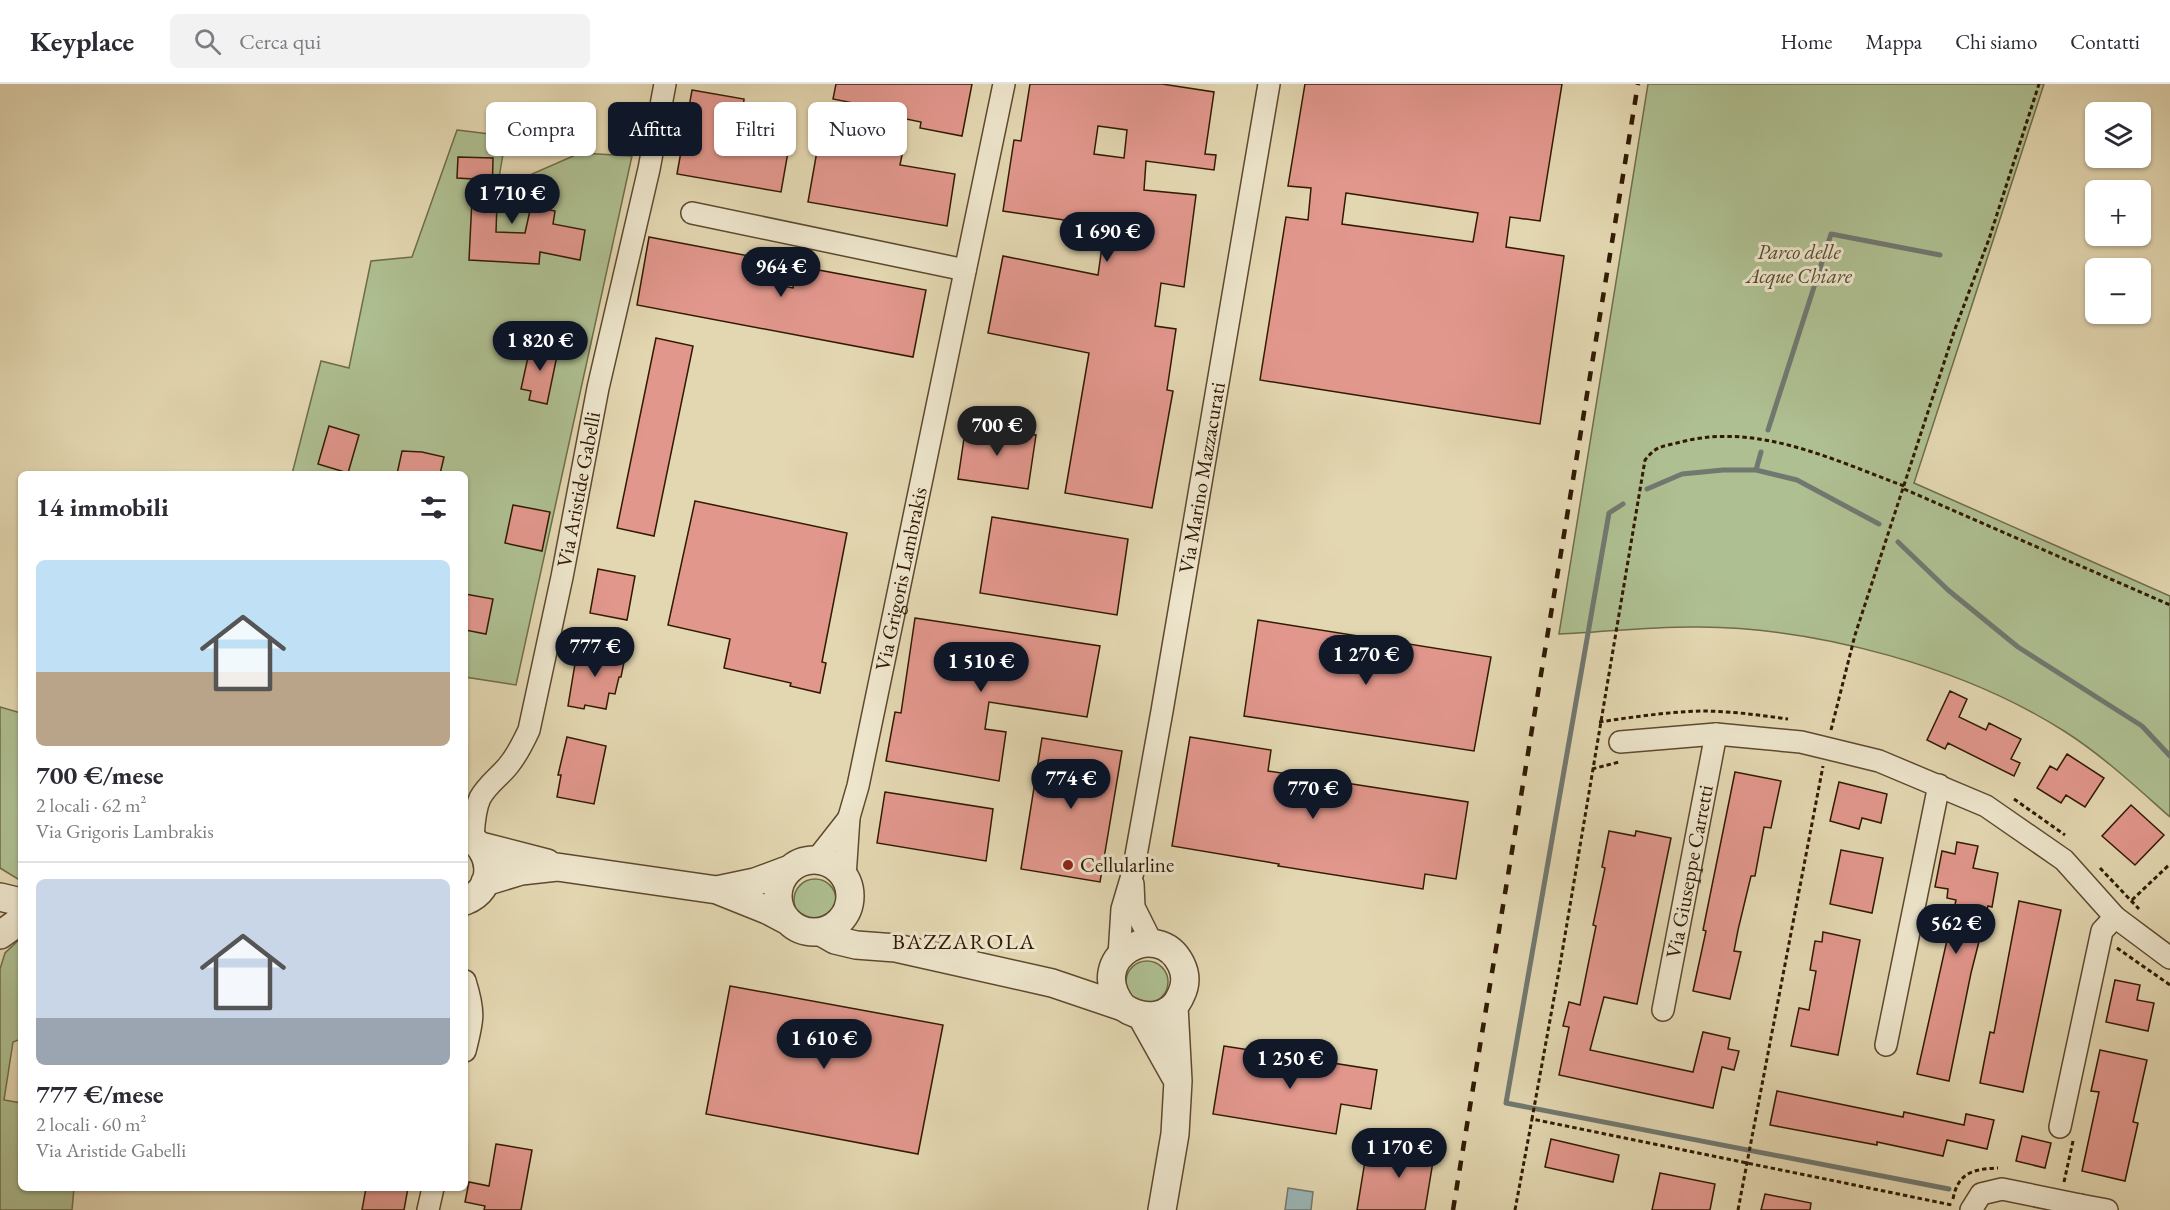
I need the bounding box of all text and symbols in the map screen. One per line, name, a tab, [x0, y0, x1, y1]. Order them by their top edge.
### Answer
search box	[170, 14, 590, 68]
text: Keyplace	[30, 23, 134, 59]
icon: search	[191, 25, 224, 58]
text: Cerca qui	[239, 27, 321, 56]
text: Home	[1781, 28, 1833, 55]
text: Mappa	[1866, 28, 1922, 55]
text: Chi siamo	[1955, 28, 2037, 55]
text: Contatti	[2070, 28, 2140, 55]
chip: Compra	[486, 102, 596, 156]
chip: Affitta	[608, 102, 702, 156]
chip: Filtri	[714, 102, 796, 156]
chip: Nuovo	[808, 102, 907, 156]
map controls	[2085, 102, 2151, 324]
button: layers	[2085, 102, 2151, 168]
pin: 1 710 €	[457, 174, 567, 225]
text: 1 710 €	[479, 180, 545, 206]
button: +	[2085, 180, 2151, 246]
pin: 1 690 €	[1052, 212, 1162, 263]
text: 1 690 €	[1074, 218, 1140, 244]
park label: Parco delle Acque Chiare	[1744, 238, 1853, 290]
pin: 964 €	[739, 247, 823, 298]
text: 964 €	[755, 253, 807, 279]
button: −	[2085, 258, 2151, 324]
pin: 1 820 €	[485, 321, 595, 372]
text: 1 820 €	[507, 327, 573, 353]
street label: Via Marino Mazzacurati	[1172, 380, 1231, 575]
pin: 700 €	[955, 406, 1039, 457]
street label: Via Aristide Gabelli	[550, 409, 606, 569]
text: 700 €	[971, 412, 1023, 438]
street label: Via Grigoris Lambrakis	[868, 484, 933, 673]
text: 14 immobili	[36, 490, 169, 524]
icon: filters	[417, 491, 450, 524]
icon: home	[189, 599, 297, 707]
pin: 777 €	[553, 627, 637, 678]
text: 777 €	[569, 633, 621, 659]
pin: 1 270 €	[1311, 635, 1421, 686]
text: 1 270 €	[1333, 641, 1399, 667]
pin: 1 510 €	[926, 642, 1036, 693]
text: 1 510 €	[948, 648, 1014, 674]
text: 700 €/mese	[36, 758, 164, 792]
pin: 774 €	[1029, 759, 1113, 810]
text: 774 €	[1045, 765, 1097, 791]
pin: 770 €	[1271, 769, 1355, 820]
text: 770 €	[1287, 775, 1339, 801]
street label: Via Giuseppe Carretti	[1659, 782, 1719, 960]
text: 2 locali · 62 m²	[36, 792, 147, 818]
text: Via Grigoris Lambrakis	[36, 818, 214, 844]
place label: Cellularline	[1080, 851, 1174, 878]
marker: Cellularline	[1061, 858, 1075, 872]
pin: 562 €	[1914, 904, 1998, 955]
text: 562 €	[1930, 910, 1982, 936]
icon: home	[189, 918, 297, 1026]
district label: BAZZAROLA	[892, 927, 1036, 956]
pin: 1 610 €	[769, 1019, 879, 1070]
text: 1 610 €	[791, 1025, 857, 1051]
pin: 1 250 €	[1235, 1039, 1345, 1090]
text: 1 250 €	[1257, 1045, 1323, 1071]
text: 777 €/mese	[36, 1077, 164, 1111]
text: 2 locali · 60 m²	[36, 1111, 147, 1137]
pin: 1 170 €	[1344, 1128, 1454, 1179]
text: 1 170 €	[1366, 1134, 1432, 1160]
text: Via Aristide Gabelli	[36, 1137, 186, 1163]

